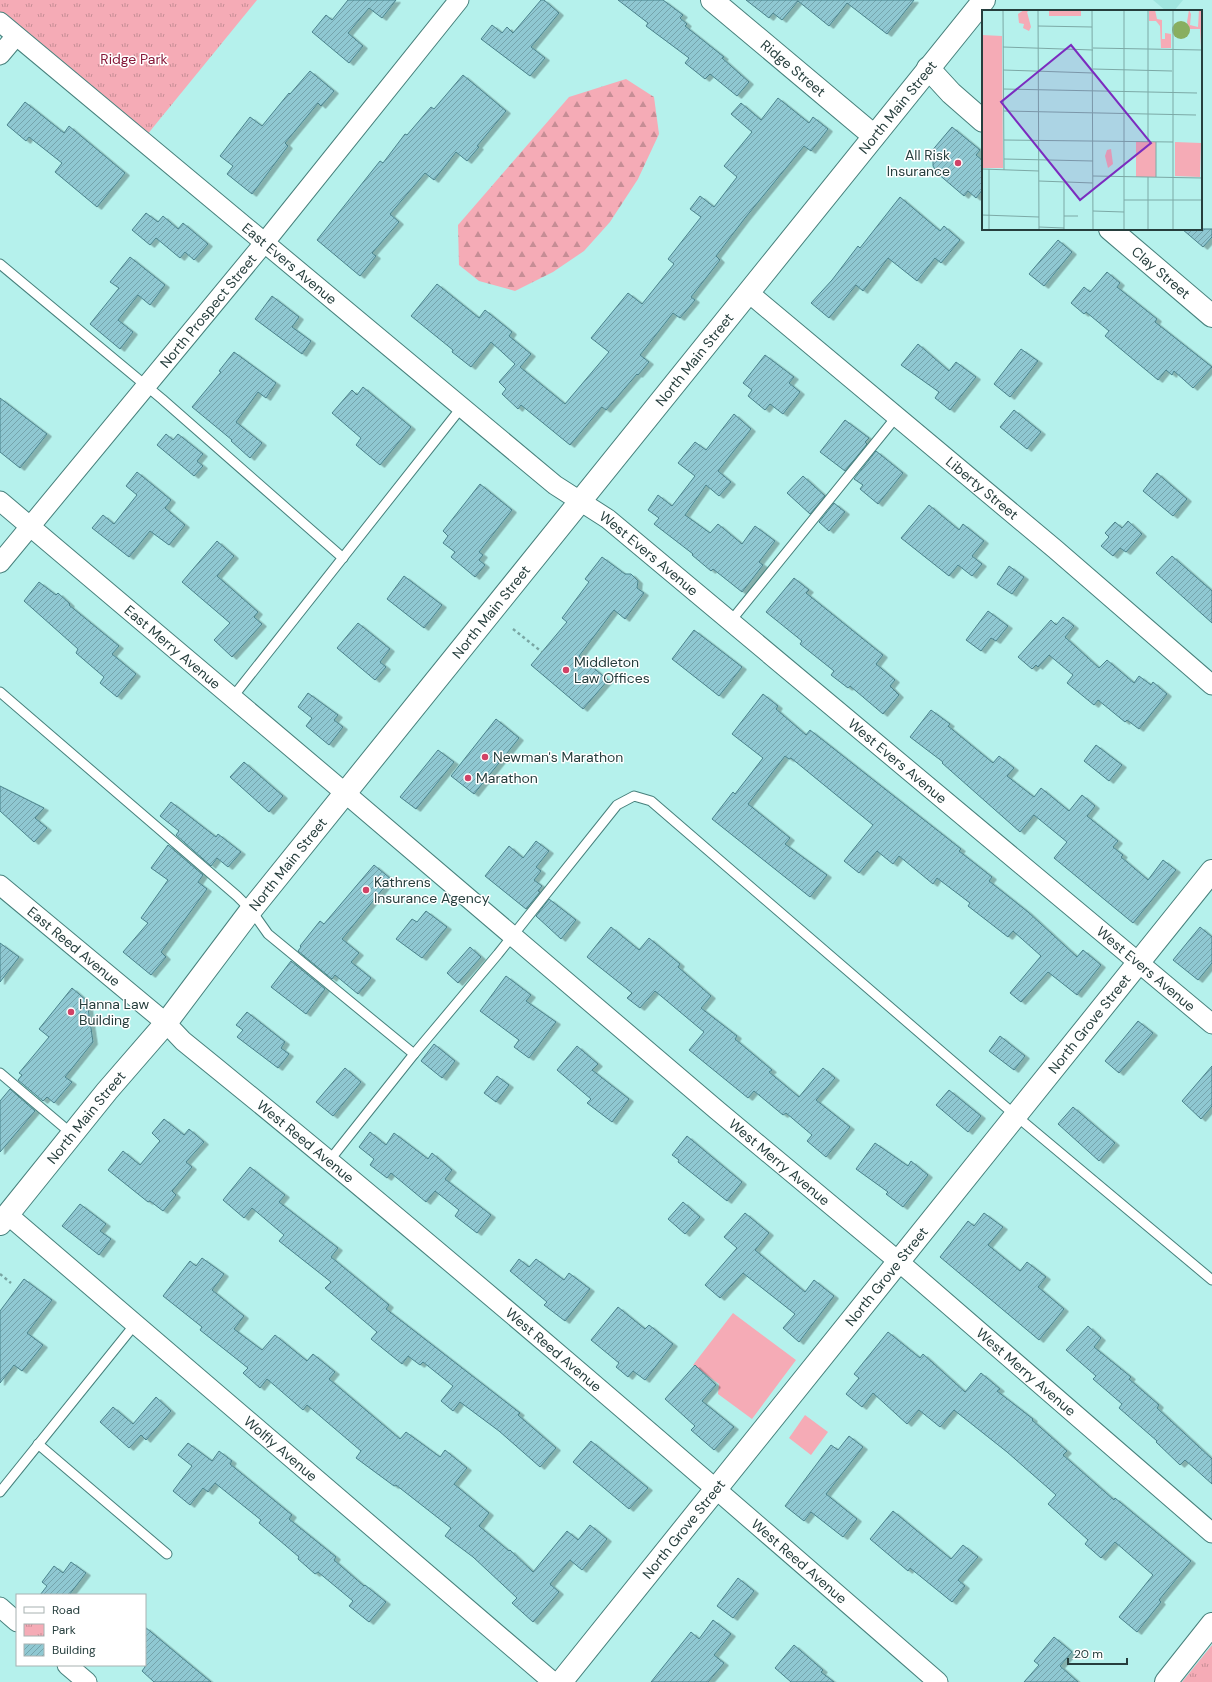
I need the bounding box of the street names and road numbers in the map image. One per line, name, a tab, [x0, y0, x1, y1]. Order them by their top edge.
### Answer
street label: Ridge Street	[757, 36, 829, 101]
street label: North Main Street	[855, 57, 941, 158]
street label: East Evers Avenue	[238, 219, 341, 308]
street label: Clay Street	[1128, 242, 1194, 303]
street label: North Prospect Street	[156, 250, 260, 371]
street label: North Main Street	[651, 309, 737, 410]
street label: Liberty Street	[942, 452, 1022, 524]
street label: West Evers Avenue	[596, 507, 702, 600]
street label: North Main Street	[448, 561, 534, 662]
street label: East Merry Avenue	[121, 601, 224, 693]
street label: West Evers Avenue	[844, 715, 951, 807]
street label: North Main Street	[245, 814, 331, 914]
street label: East Reed Avenue	[24, 903, 124, 990]
street label: West Evers Avenue	[1093, 922, 1199, 1015]
street label: North Grove Street	[1044, 970, 1135, 1077]
street label: North Main Street	[43, 1067, 129, 1168]
street label: West Reed Avenue	[253, 1096, 358, 1187]
street label: West Merry Avenue	[725, 1115, 834, 1209]
street label: North Grove Street	[841, 1223, 932, 1330]
street label: West Reed Avenue	[502, 1304, 605, 1396]
street label: West Merry Avenue	[973, 1324, 1080, 1420]
street label: Wolfly Avenue	[240, 1412, 321, 1485]
street label: North Grove Street	[638, 1476, 729, 1583]
street label: West Reed Avenue	[748, 1515, 851, 1608]

